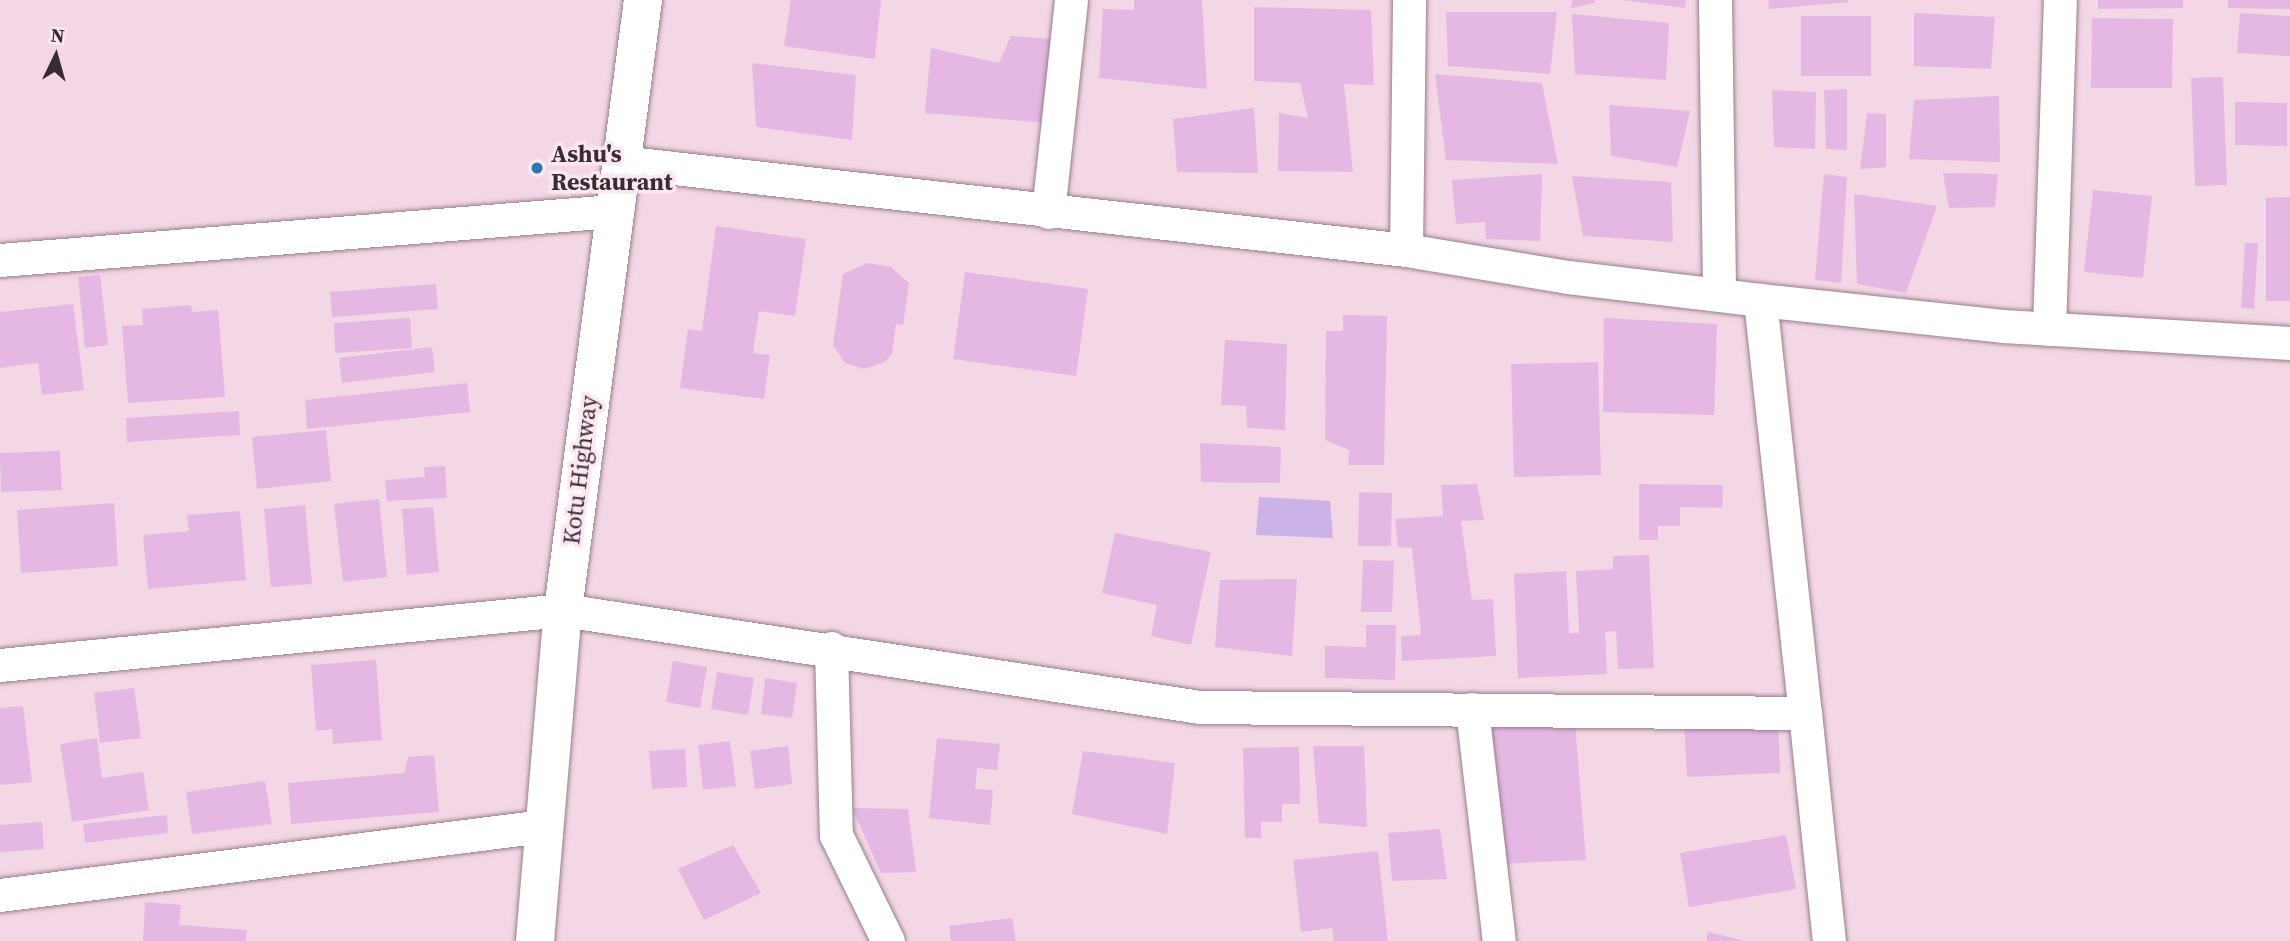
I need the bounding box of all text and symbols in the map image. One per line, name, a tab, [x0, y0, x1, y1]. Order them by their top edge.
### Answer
north arrow	[21, 21, 91, 91]
text: N	[50, 22, 66, 49]
place label: Ashu's Restaurant	[551, 140, 673, 196]
marker: Ashu's Restaurant	[529, 160, 545, 176]
street label: Kotu Highway	[557, 394, 603, 546]

